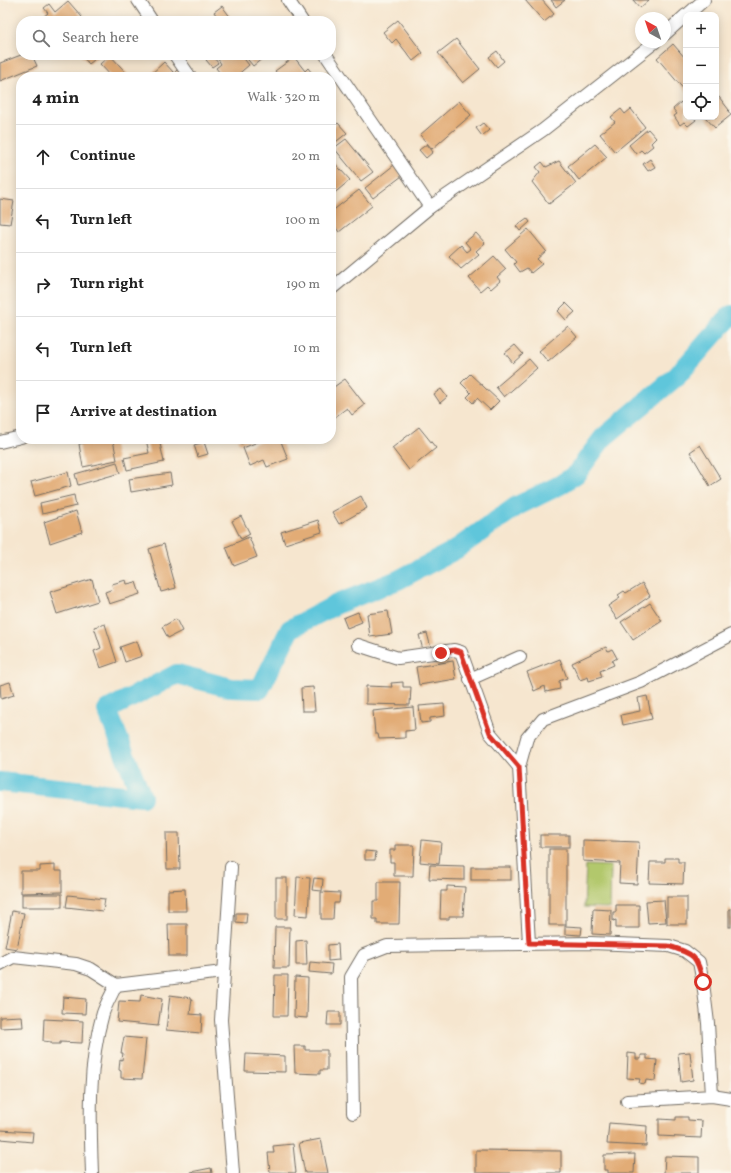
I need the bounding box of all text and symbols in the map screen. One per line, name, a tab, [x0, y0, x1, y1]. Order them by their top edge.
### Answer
north arrow	[635, 12, 671, 48]
map controls	[683, 12, 719, 120]
button: +	[683, 12, 719, 48]
search box	[16, 16, 336, 60]
icon: search	[30, 27, 52, 49]
text: Search here	[62, 28, 139, 49]
button: −	[683, 48, 719, 84]
button: locate	[683, 84, 719, 120]
text: 4 min	[32, 87, 79, 110]
text: Walk · 320 m	[247, 89, 320, 107]
icon: ahead	[32, 146, 54, 168]
text: Continue	[70, 146, 135, 167]
text: 20 m	[291, 148, 320, 166]
icon: left	[32, 210, 54, 232]
text: Turn left	[70, 210, 132, 231]
text: 100 m	[285, 212, 320, 230]
icon: right	[32, 274, 54, 296]
text: Turn right	[70, 274, 144, 295]
text: 190 m	[286, 276, 320, 294]
icon: left	[32, 338, 54, 360]
text: Turn left	[70, 338, 132, 359]
text: 10 m	[293, 340, 320, 358]
icon: arrive	[32, 402, 54, 424]
text: Arrive at destination	[70, 402, 217, 423]
route end	[432, 644, 450, 662]
route start	[694, 973, 712, 991]

